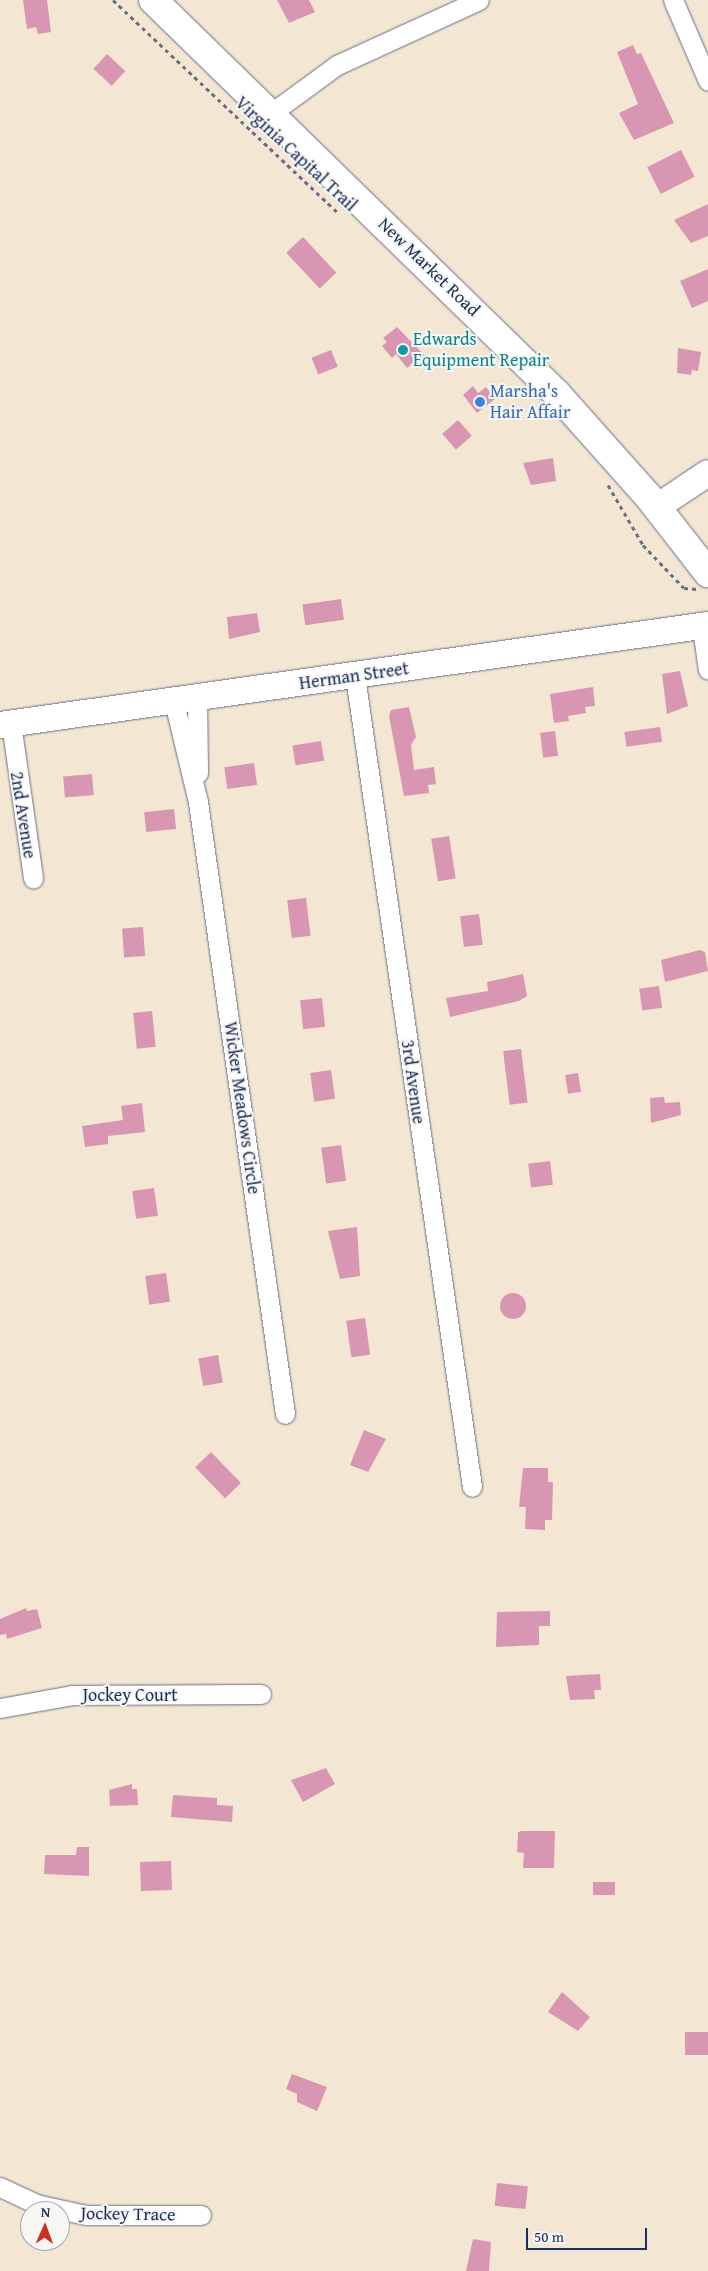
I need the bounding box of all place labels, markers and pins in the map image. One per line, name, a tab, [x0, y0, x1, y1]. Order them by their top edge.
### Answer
place label: Edwards Equipment Repair	[413, 329, 549, 372]
marker: Edwards Equipment Repair	[397, 344, 409, 356]
place label: Marsha's Hair Affair	[490, 381, 570, 424]
marker: Marsha's Hair Affair	[474, 396, 486, 408]

